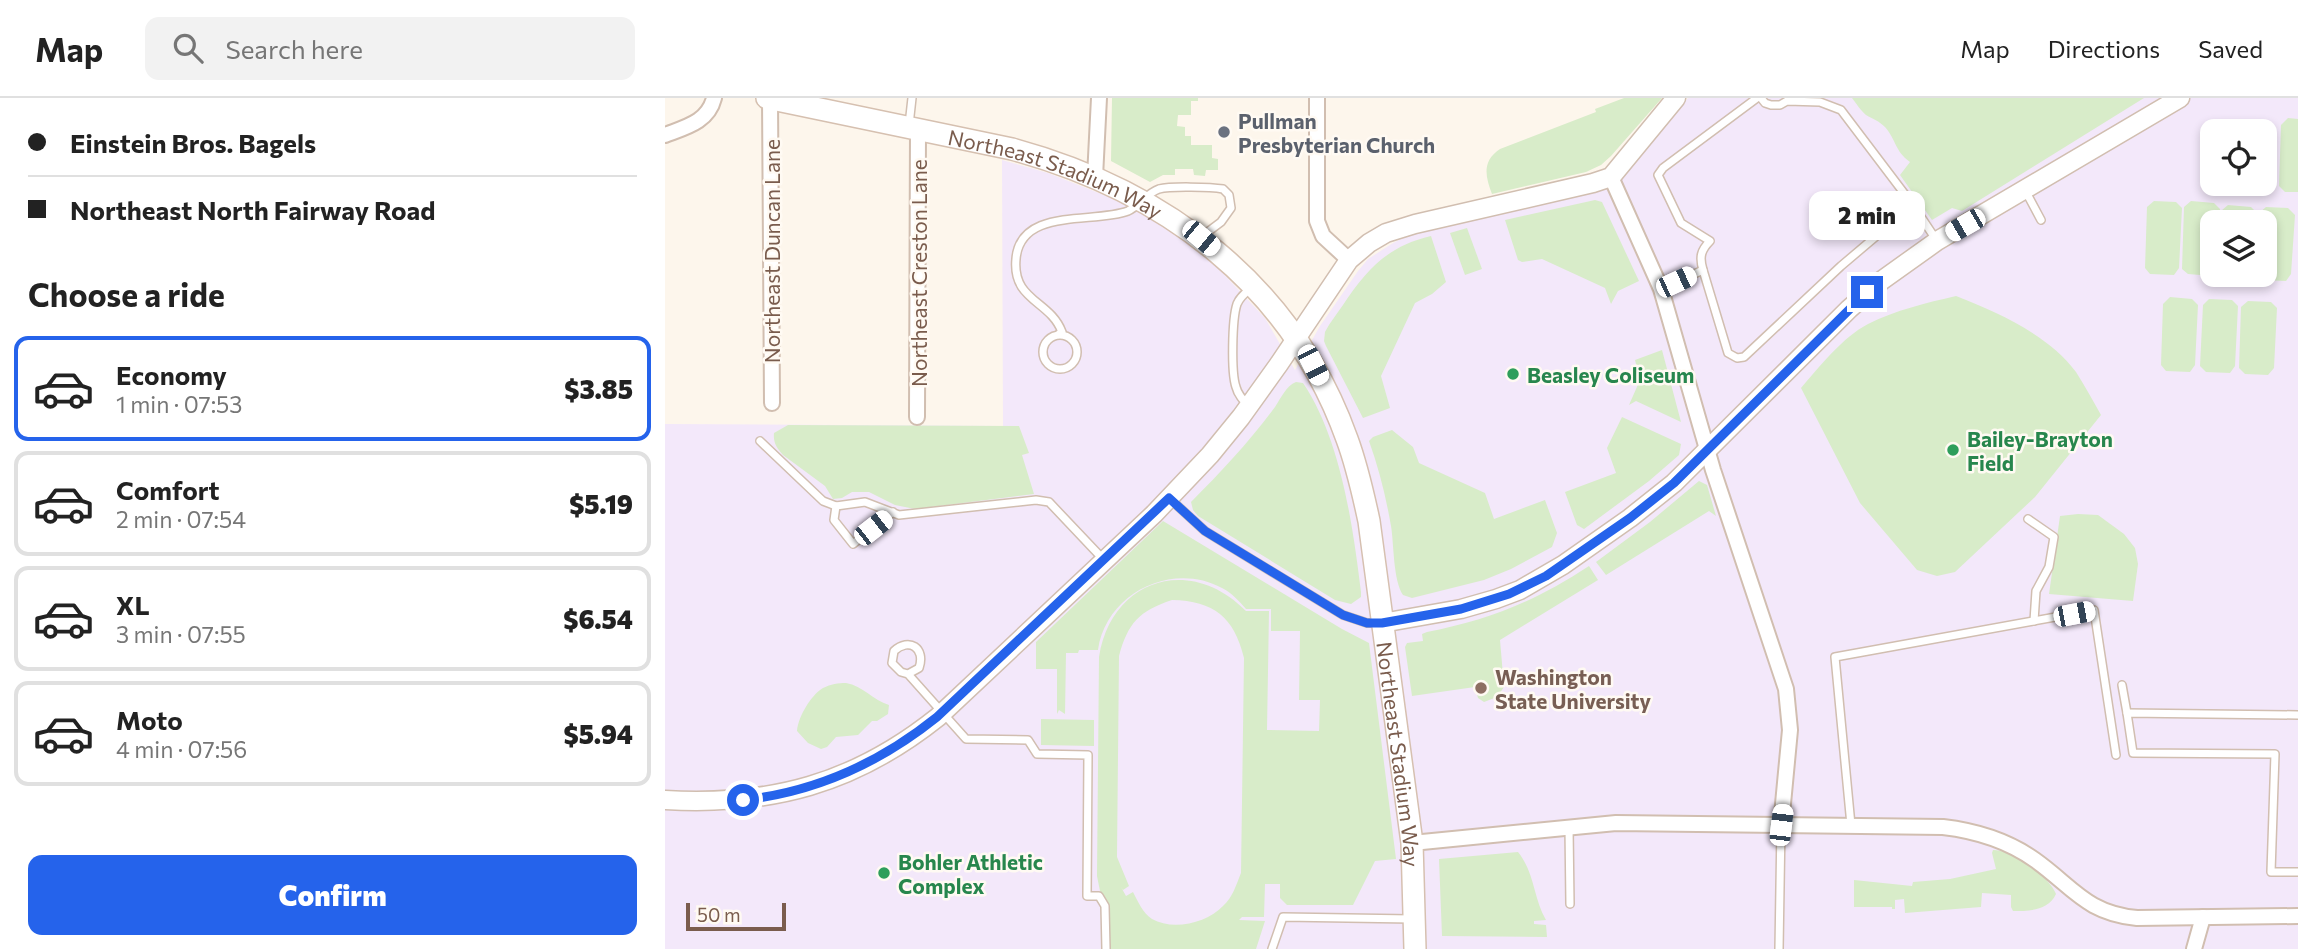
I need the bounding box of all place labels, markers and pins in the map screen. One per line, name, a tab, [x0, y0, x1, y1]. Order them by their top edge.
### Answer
place label: Pullman Presbyterian Church	[1238, 108, 1435, 157]
marker: Pullman Presbyterian Church	[1216, 124, 1232, 140]
place label: Beasley Coliseum	[1527, 362, 1694, 387]
marker: Beasley Coliseum	[1505, 366, 1521, 382]
place label: Bailey-Brayton Field	[1967, 426, 2113, 475]
marker: Bailey-Brayton Field	[1945, 442, 1961, 458]
place label: Washington State University	[1495, 664, 1651, 713]
marker: Washington State University	[1473, 680, 1489, 696]
place label: Bohler Athletic Complex	[898, 849, 1043, 898]
marker: Bohler Athletic Complex	[876, 865, 892, 881]

